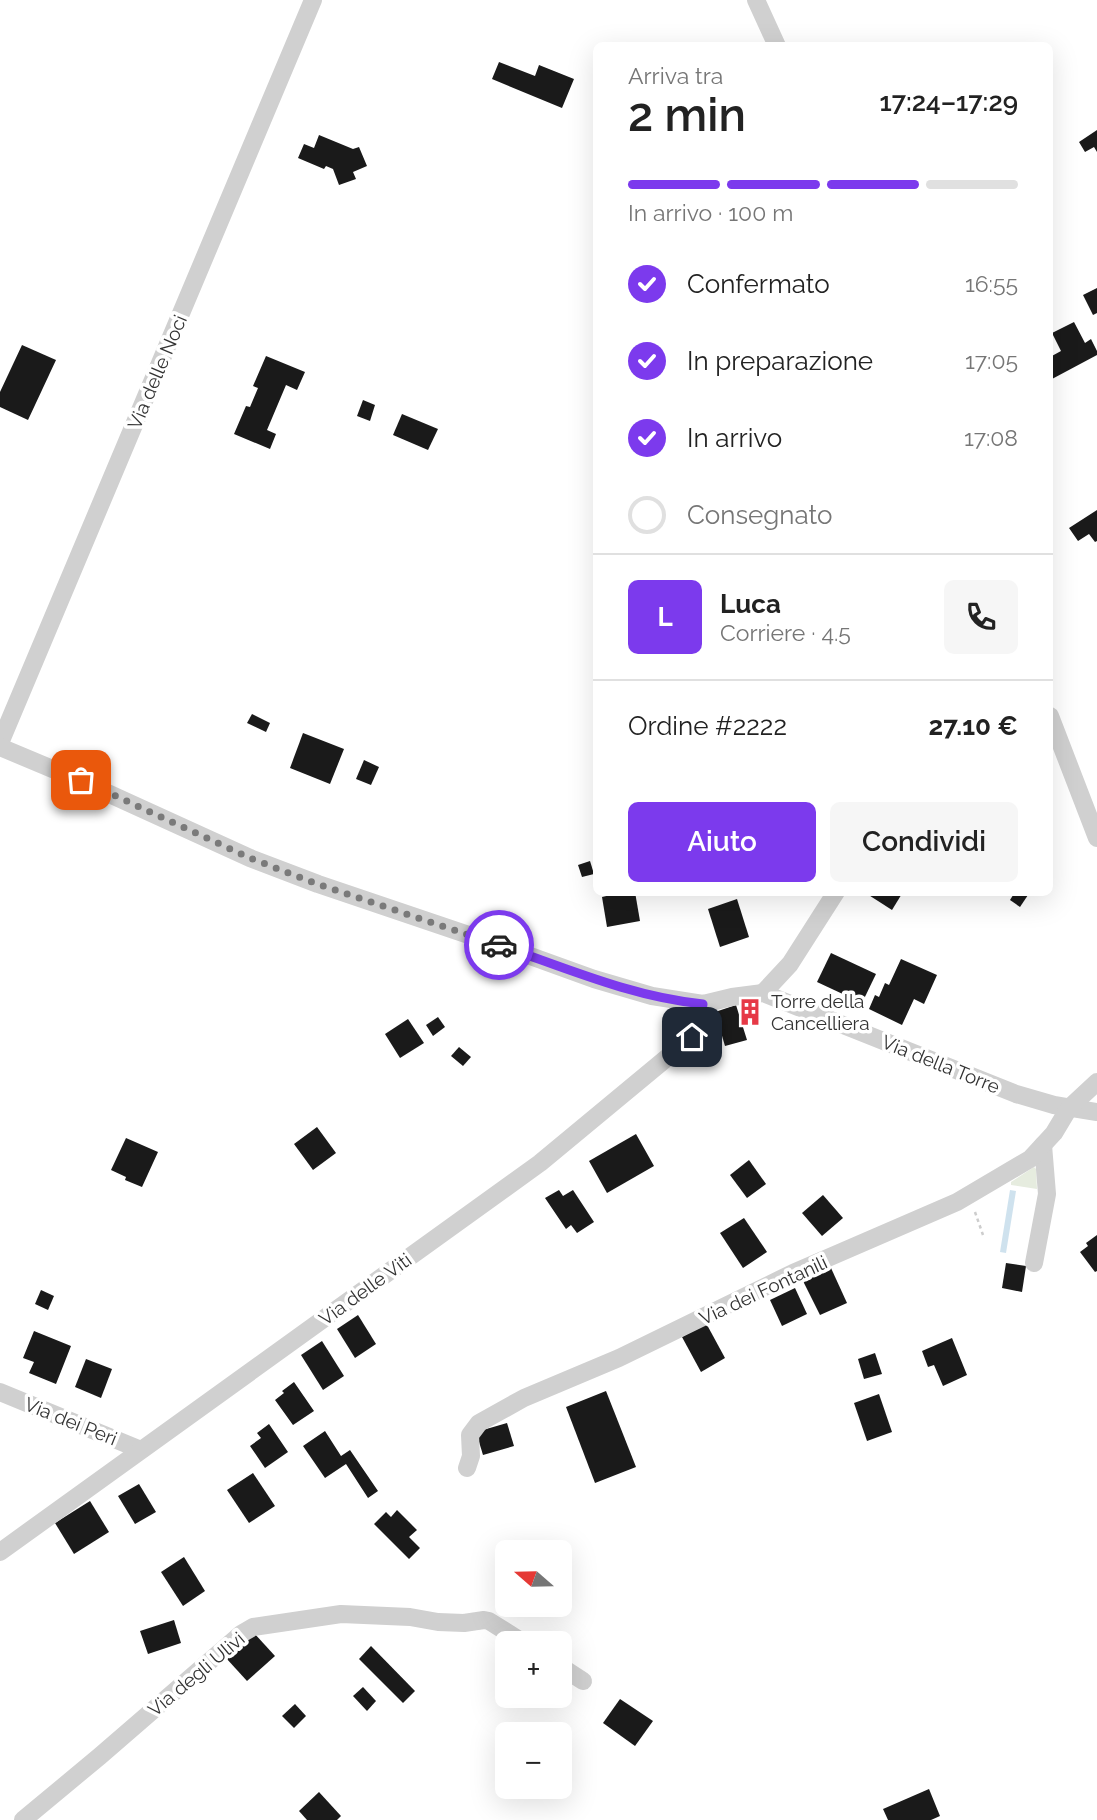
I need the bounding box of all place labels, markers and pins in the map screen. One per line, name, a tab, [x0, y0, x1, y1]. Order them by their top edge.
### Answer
pin	[51, 750, 111, 810]
place label: Torre della Cancelliera	[771, 990, 870, 1034]
building icon: Torre della Cancelliera	[735, 997, 765, 1027]
pin	[662, 1007, 722, 1067]

